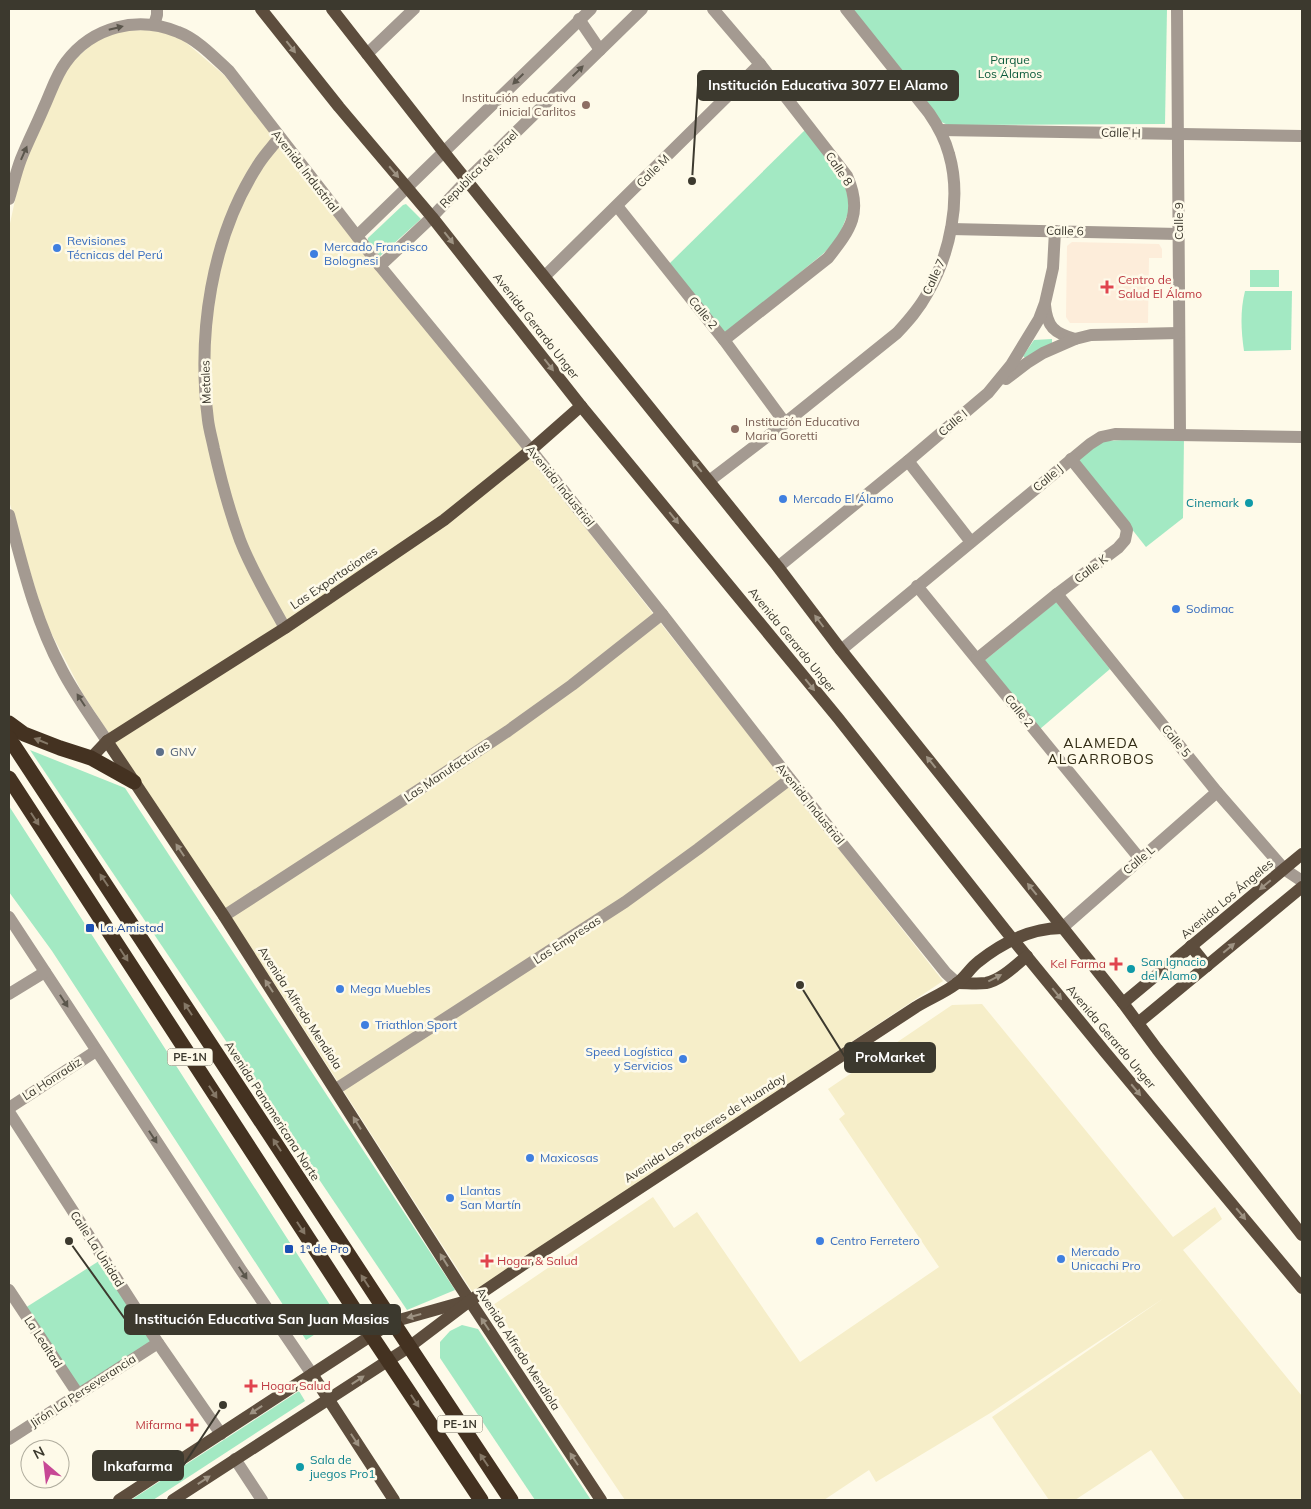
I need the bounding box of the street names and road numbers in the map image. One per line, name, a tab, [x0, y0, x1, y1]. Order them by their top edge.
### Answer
street label: Calle H	[1101, 125, 1141, 140]
street label: Republica de Israel	[436, 126, 521, 211]
street label: Avenida Industrial	[269, 127, 342, 215]
street label: Calle 8	[823, 149, 856, 189]
street label: Calle M	[633, 151, 672, 190]
street label: Calle 9	[1171, 202, 1186, 240]
street label: Calle 6	[1046, 223, 1084, 238]
street label: Calle 7	[919, 256, 948, 297]
street label: Avenida Gerardo Unger	[490, 269, 583, 382]
street label: Calle 2	[686, 293, 721, 332]
street label: Metales	[197, 360, 214, 404]
street label: Calle I	[935, 406, 970, 439]
street label: Avenida Industrial	[523, 442, 598, 529]
street label: Calle J	[1030, 461, 1066, 494]
street label: Las Exportaciones	[287, 543, 380, 612]
street label: Calle K	[1071, 551, 1111, 586]
street label: Avenida Gerardo Unger	[745, 584, 840, 696]
street label: Calle 2	[1002, 691, 1037, 730]
street label: Calle 5	[1159, 721, 1194, 760]
street label: Las Manufacturas	[401, 736, 492, 805]
street label: Avenida Industrial	[773, 760, 848, 847]
street label: Calle L	[1120, 841, 1158, 877]
street label: Avenida Los Ángeles	[1177, 856, 1276, 942]
street label: Las Empresas	[530, 912, 603, 967]
street label: Avenida Alfredo Mendiola	[255, 944, 346, 1072]
street label: Avenida Gerardo Unger	[1064, 982, 1160, 1092]
street label: Avenida Panamericana Norte	[222, 1038, 323, 1183]
road number: PE-1N	[168, 1048, 212, 1066]
street label: La Honradiz	[19, 1054, 84, 1103]
street label: Avenida Los Próceres de Huandoy	[621, 1069, 789, 1186]
street label: Calle La Unidad	[67, 1208, 128, 1290]
street label: Avenida Alfredo Mendiola	[473, 1285, 564, 1413]
street label: La Lealtad	[21, 1313, 66, 1370]
street label: Jirón La Perseverancia	[27, 1351, 138, 1430]
road number: PE-1N	[438, 1416, 482, 1432]

